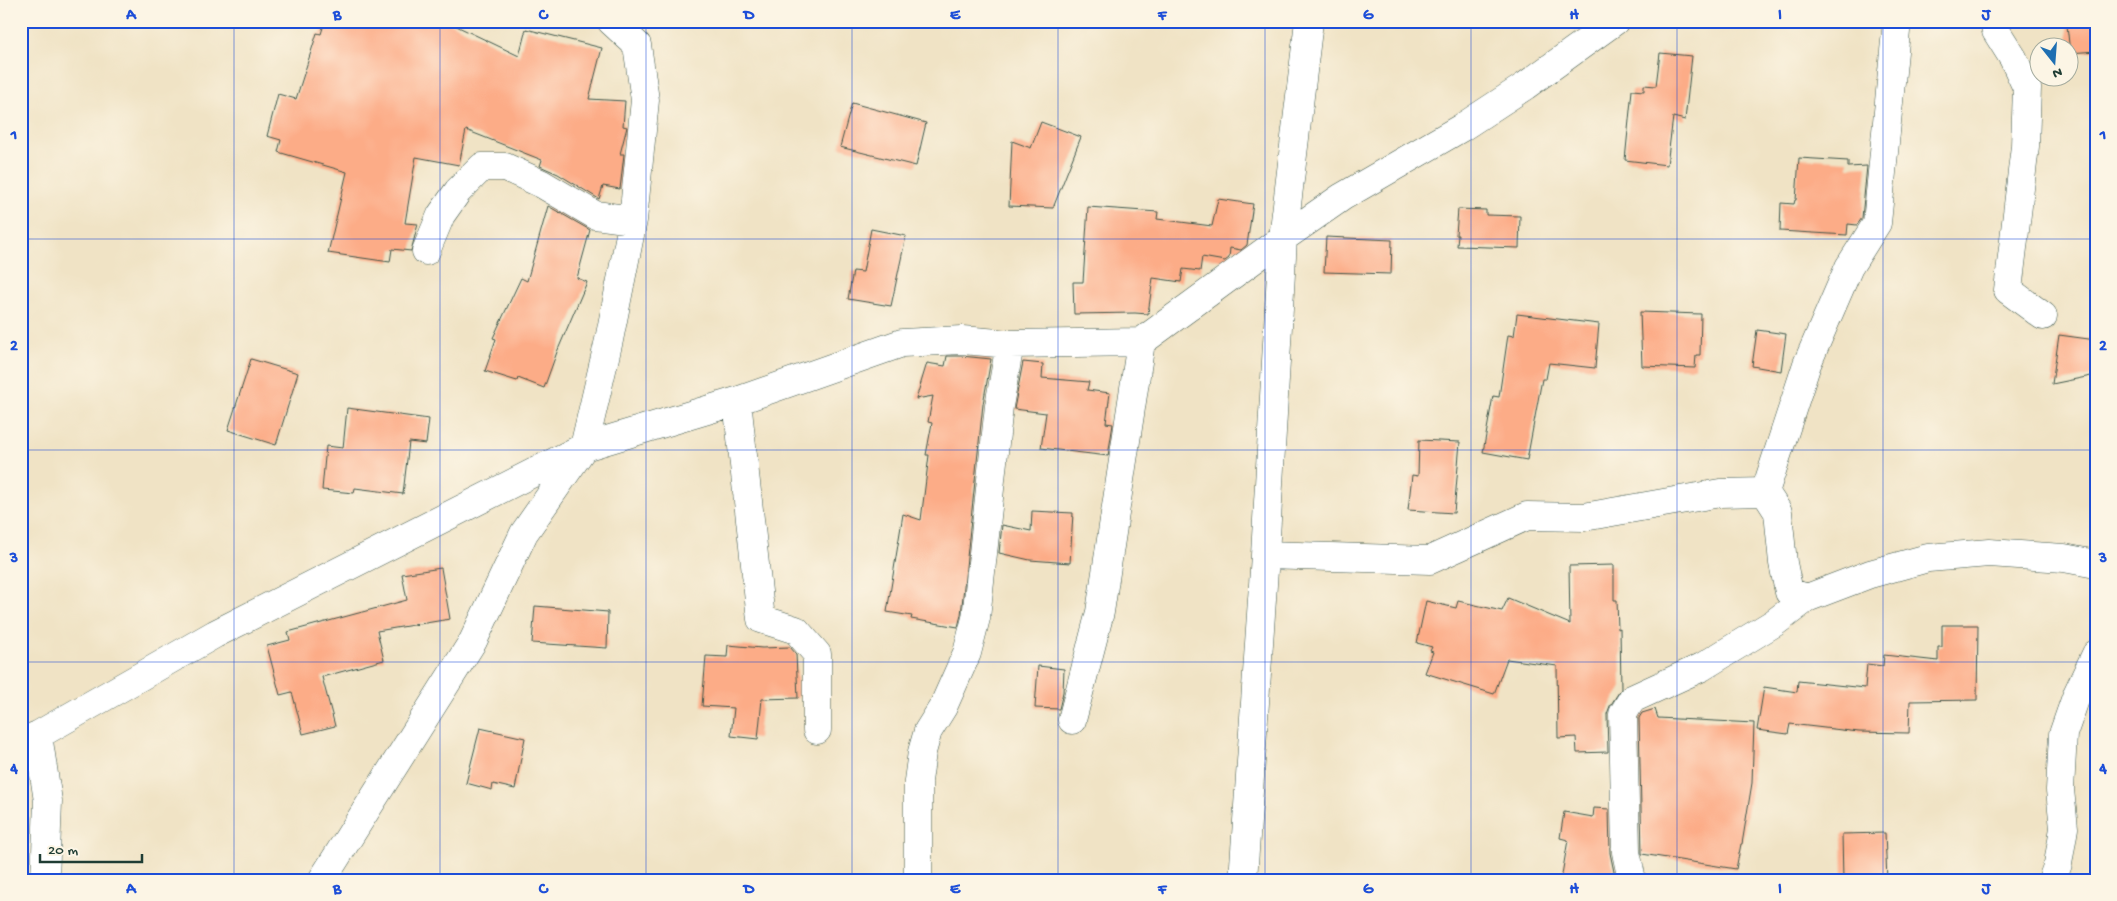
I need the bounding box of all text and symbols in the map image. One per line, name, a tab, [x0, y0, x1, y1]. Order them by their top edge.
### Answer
text: A	[125, 7, 137, 26]
text: B	[332, 7, 342, 26]
text: C	[538, 7, 549, 26]
text: D	[742, 7, 755, 26]
text: E	[950, 7, 961, 26]
text: F	[1157, 7, 1168, 26]
text: G	[1363, 7, 1374, 26]
text: H	[1569, 7, 1579, 26]
text: I	[1778, 7, 1782, 26]
text: J	[1981, 7, 1992, 26]
north arrow	[2030, 38, 2080, 88]
text: N	[2050, 63, 2064, 82]
text: 1	[10, 127, 17, 146]
text: 1	[2099, 127, 2106, 146]
text: 2	[10, 338, 18, 357]
text: 2	[2099, 338, 2107, 357]
text: 3	[9, 550, 18, 569]
text: 3	[2098, 550, 2107, 569]
text: 4	[9, 761, 18, 780]
text: 4	[2098, 761, 2107, 780]
scale bar	[40, 831, 142, 863]
text: 20 m	[48, 842, 78, 860]
text: A	[125, 881, 137, 900]
text: B	[332, 881, 342, 900]
text: C	[538, 881, 549, 900]
text: D	[742, 881, 755, 900]
text: E	[950, 881, 961, 900]
text: F	[1157, 881, 1168, 900]
text: G	[1363, 881, 1374, 900]
text: H	[1569, 881, 1579, 900]
text: I	[1778, 881, 1782, 900]
text: J	[1981, 881, 1992, 900]

